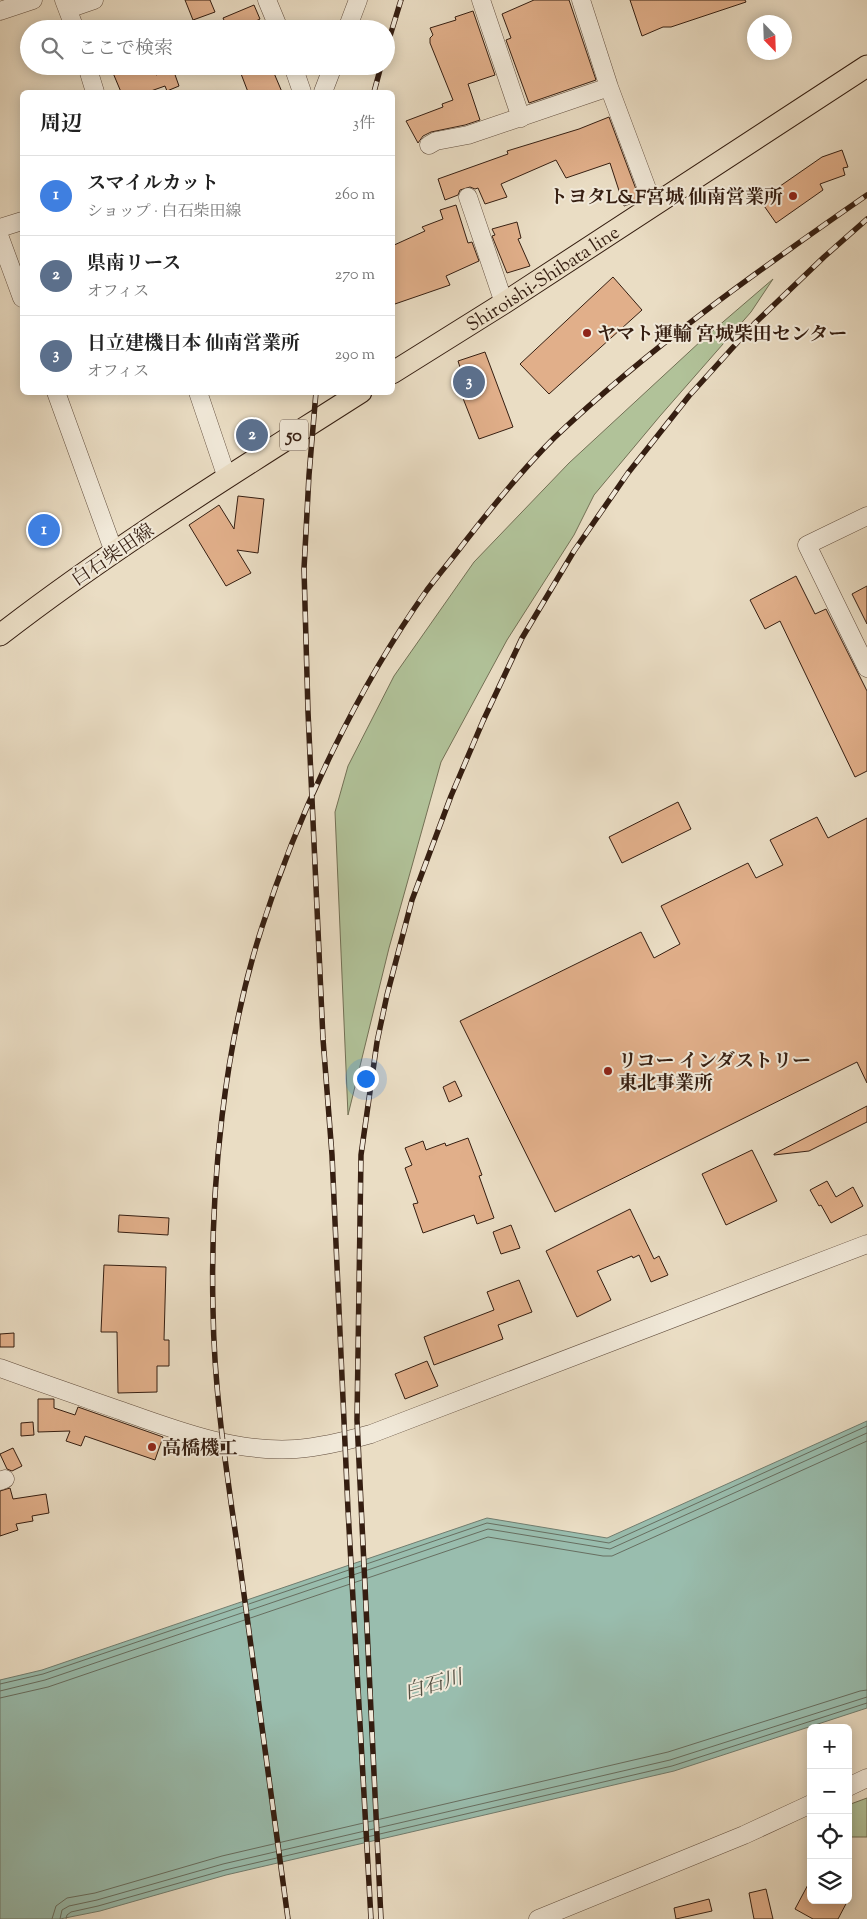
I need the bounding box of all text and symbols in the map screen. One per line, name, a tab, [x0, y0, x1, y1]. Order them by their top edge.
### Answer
north arrow	[747, 15, 792, 60]
search box	[20, 20, 395, 75]
icon: search	[38, 34, 66, 62]
text: ここで検索	[78, 36, 173, 63]
text: 周辺	[40, 110, 82, 140]
text: 3件	[353, 113, 375, 136]
text: スマイルカット	[87, 171, 219, 198]
text: 1	[53, 184, 59, 207]
text: 260 m	[334, 184, 375, 207]
place label: トヨタL&F宮城 仙南営業所	[549, 185, 783, 212]
marker: トヨタL&F宮城 仙南営業所	[787, 190, 799, 202]
text: ショップ · 白石柴田線	[87, 201, 242, 224]
street label: Shiroishi-Shibata line	[462, 220, 626, 339]
text: 県南リース	[87, 251, 181, 278]
text: 2	[52, 264, 60, 287]
text: 270 m	[335, 264, 375, 287]
text: オフィス	[87, 281, 149, 304]
place label: ヤマト運輸 宮城柴田センター	[597, 322, 847, 349]
marker: ヤマト運輸 宮城柴田センター	[581, 327, 593, 339]
text: 日立建機日本 仙南営業所	[87, 331, 300, 358]
text: 3	[53, 344, 59, 367]
text: 290 m	[335, 344, 375, 367]
text: オフィス	[87, 361, 149, 384]
pin: 3	[453, 363, 485, 401]
pin: 2	[236, 416, 268, 454]
road number: 50	[280, 420, 308, 450]
pin: 1	[28, 511, 60, 549]
street label: 白石柴田線	[66, 518, 160, 594]
place label: リコー インダストリー 東北事業所	[618, 1049, 811, 1098]
marker: リコー インダストリー 東北事業所	[602, 1065, 614, 1077]
your location	[353, 1066, 379, 1092]
place label: 高橋機工	[162, 1436, 238, 1463]
marker: 高橋機工	[146, 1441, 158, 1453]
water label: 白石川	[401, 1664, 468, 1709]
map controls	[807, 1724, 852, 1904]
button: +	[807, 1724, 852, 1769]
button: −	[807, 1769, 852, 1814]
button: locate	[807, 1814, 852, 1859]
button: layers	[807, 1859, 852, 1904]

